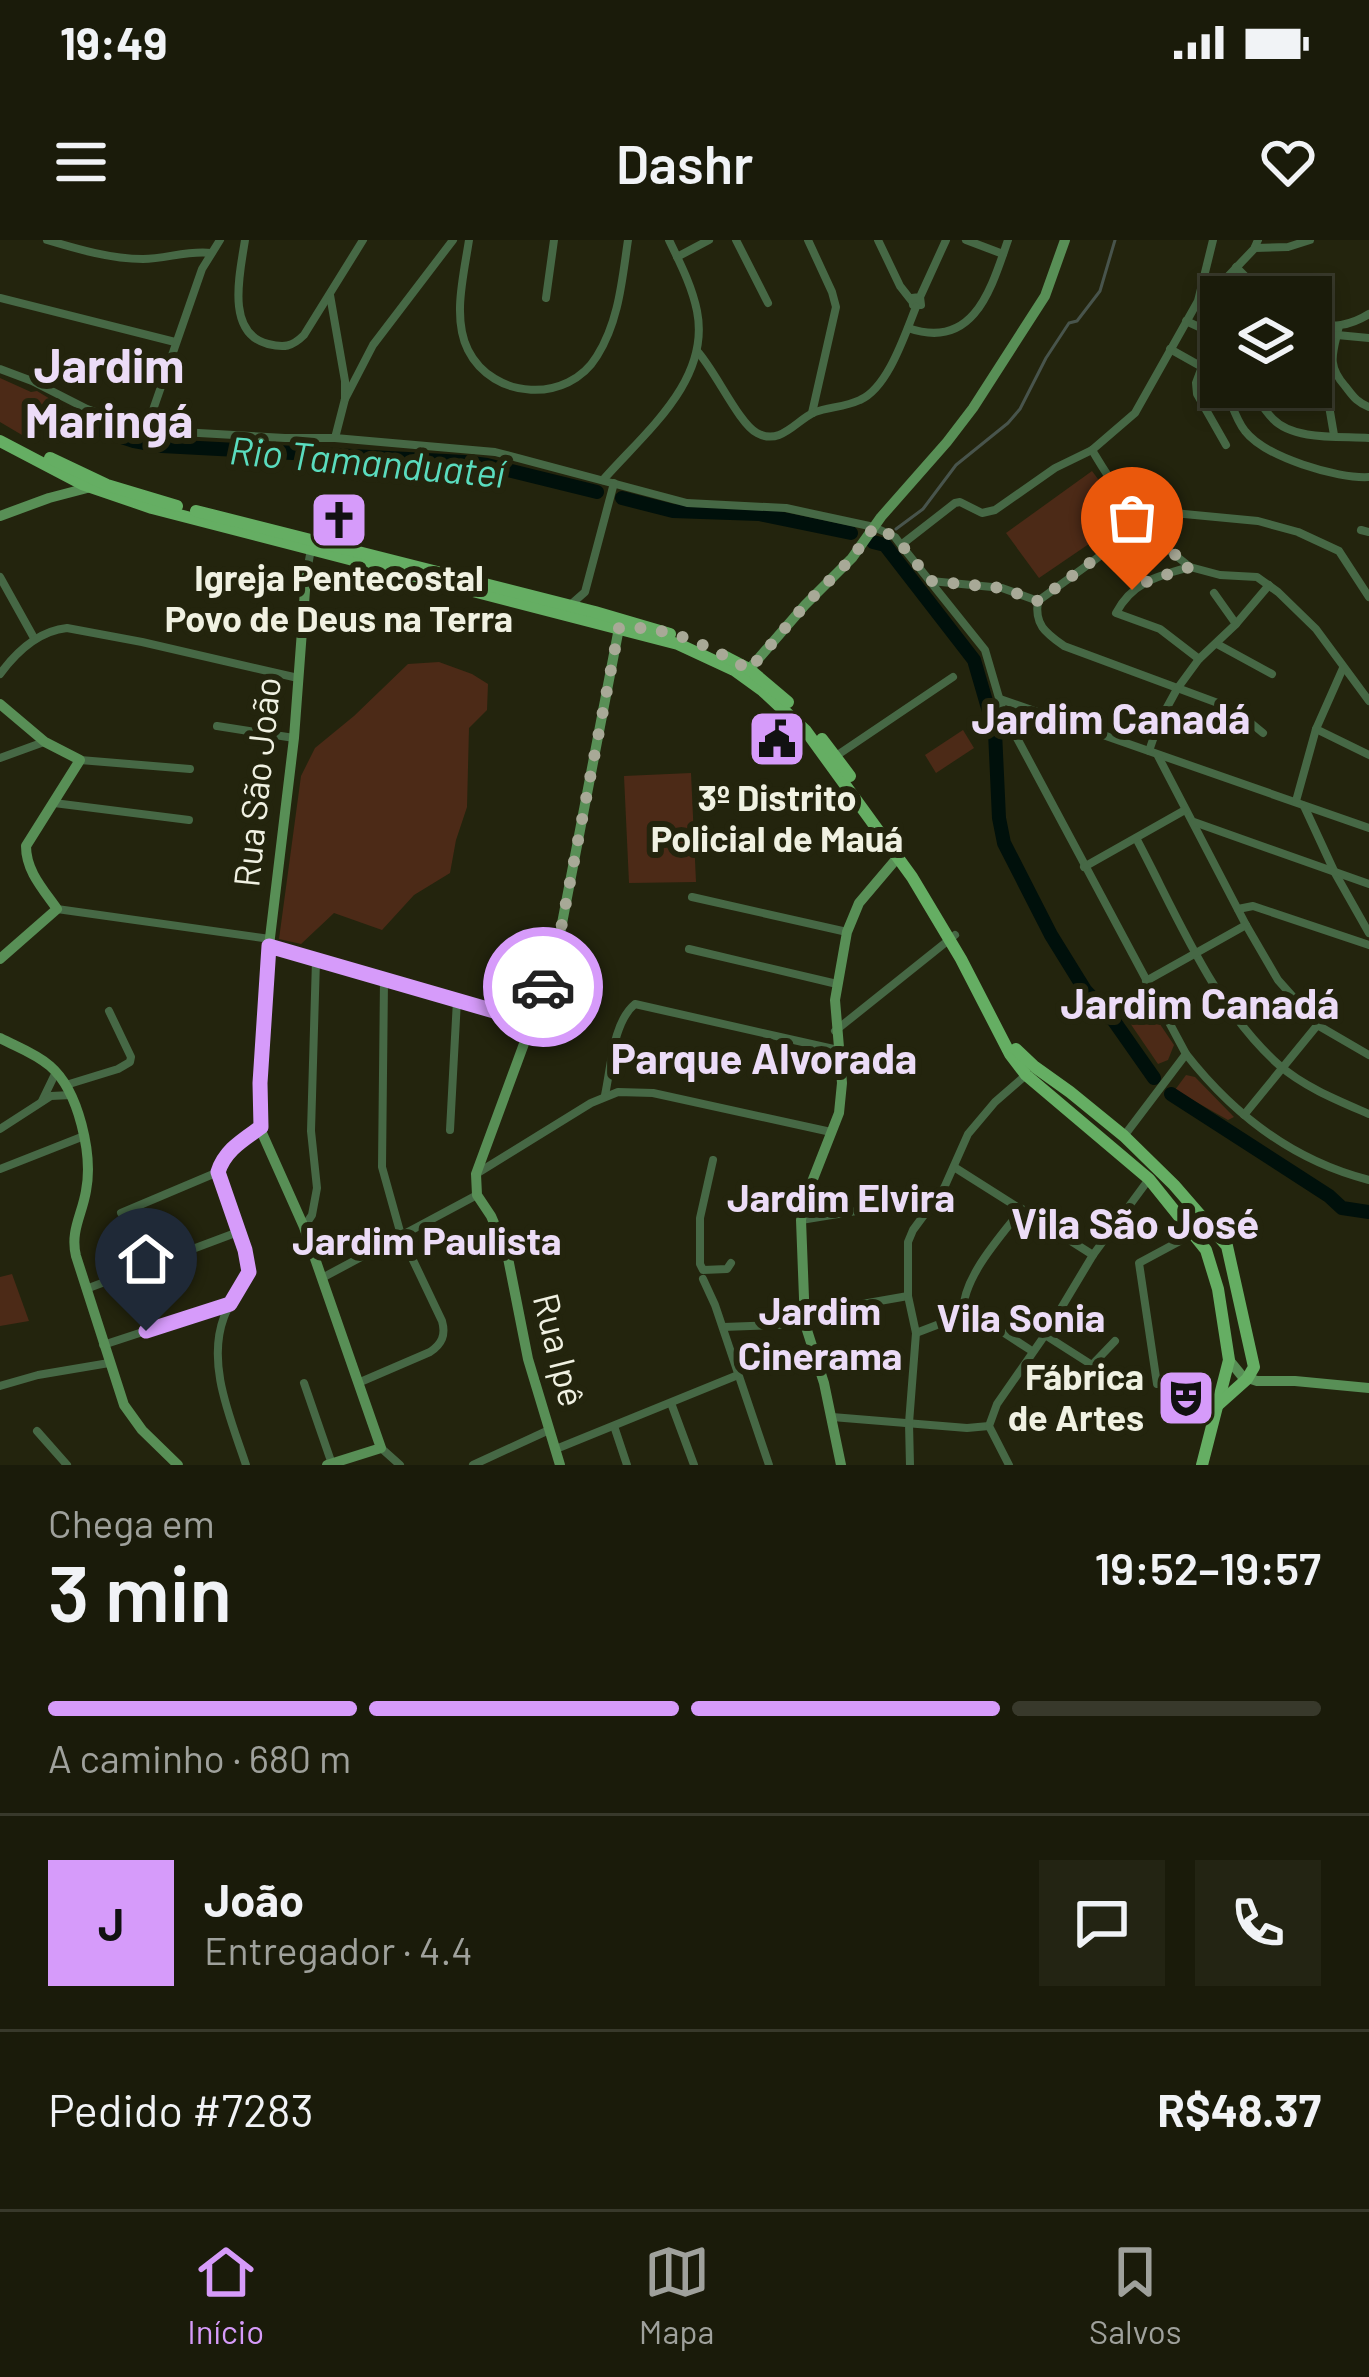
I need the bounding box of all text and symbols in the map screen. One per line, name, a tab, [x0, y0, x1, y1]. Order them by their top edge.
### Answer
text: 19:49	[60, 15, 167, 69]
icon: menu	[48, 129, 114, 195]
icon: heart	[1255, 129, 1321, 195]
text: Dashr	[616, 130, 753, 195]
map controls	[1200, 276, 1332, 408]
button: layers	[1200, 276, 1332, 408]
district label: Jardim Maringá	[25, 335, 193, 448]
water label: Rio Tamanduateí	[228, 425, 509, 496]
pin	[1081, 467, 1183, 590]
icon: bag	[1099, 485, 1165, 551]
church icon: Igreja Pentecostal Povo de Deus na Terra	[308, 489, 370, 551]
place label: Igreja Pentecostal Povo de Deus na Terra	[165, 555, 513, 639]
street label: Rua São João	[223, 675, 288, 889]
district label: Jardim Canadá	[972, 692, 1250, 742]
public building icon: 3º Distrito Policial de Mauá	[746, 708, 808, 770]
place label: 3º Distrito Policial de Mauá	[651, 775, 903, 859]
courier	[483, 927, 603, 1047]
icon: car	[510, 954, 576, 1020]
district label: Jardim Canadá	[1061, 977, 1339, 1027]
district label: Parque Alvorada	[611, 1032, 917, 1082]
district label: Jardim Elvira	[727, 1173, 955, 1220]
district label: Vila São José	[1011, 1197, 1259, 1247]
pin	[95, 1208, 197, 1331]
district label: Jardim Paulista	[292, 1216, 562, 1263]
icon: home	[113, 1226, 179, 1292]
district label: Jardim Cinerama	[738, 1286, 902, 1378]
street label: Rua Ipê	[526, 1289, 595, 1411]
district label: Vila Sonia	[937, 1293, 1105, 1340]
place label: Fábrica de Artes	[1008, 1354, 1144, 1438]
theatre icon: Fábrica de Artes	[1155, 1367, 1217, 1429]
text: Chega em	[48, 1499, 215, 1546]
text: 19:52–19:57	[1094, 1540, 1321, 1594]
text: 3 min	[48, 1544, 232, 1638]
text: A caminho · 680 m	[48, 1734, 351, 1781]
button: chat	[1039, 1860, 1165, 1986]
button: phone	[1195, 1860, 1321, 1986]
text: João	[204, 1872, 304, 1926]
text: J	[98, 1896, 124, 1950]
text: Entregador · 4.4	[204, 1926, 473, 1973]
text: Pedido #7283	[48, 2082, 314, 2136]
text: R$48.37	[1157, 2082, 1321, 2136]
tab: Início	[187, 2239, 264, 2351]
tab: Mapa	[639, 2239, 714, 2351]
tab: Salvos	[1089, 2239, 1182, 2351]

